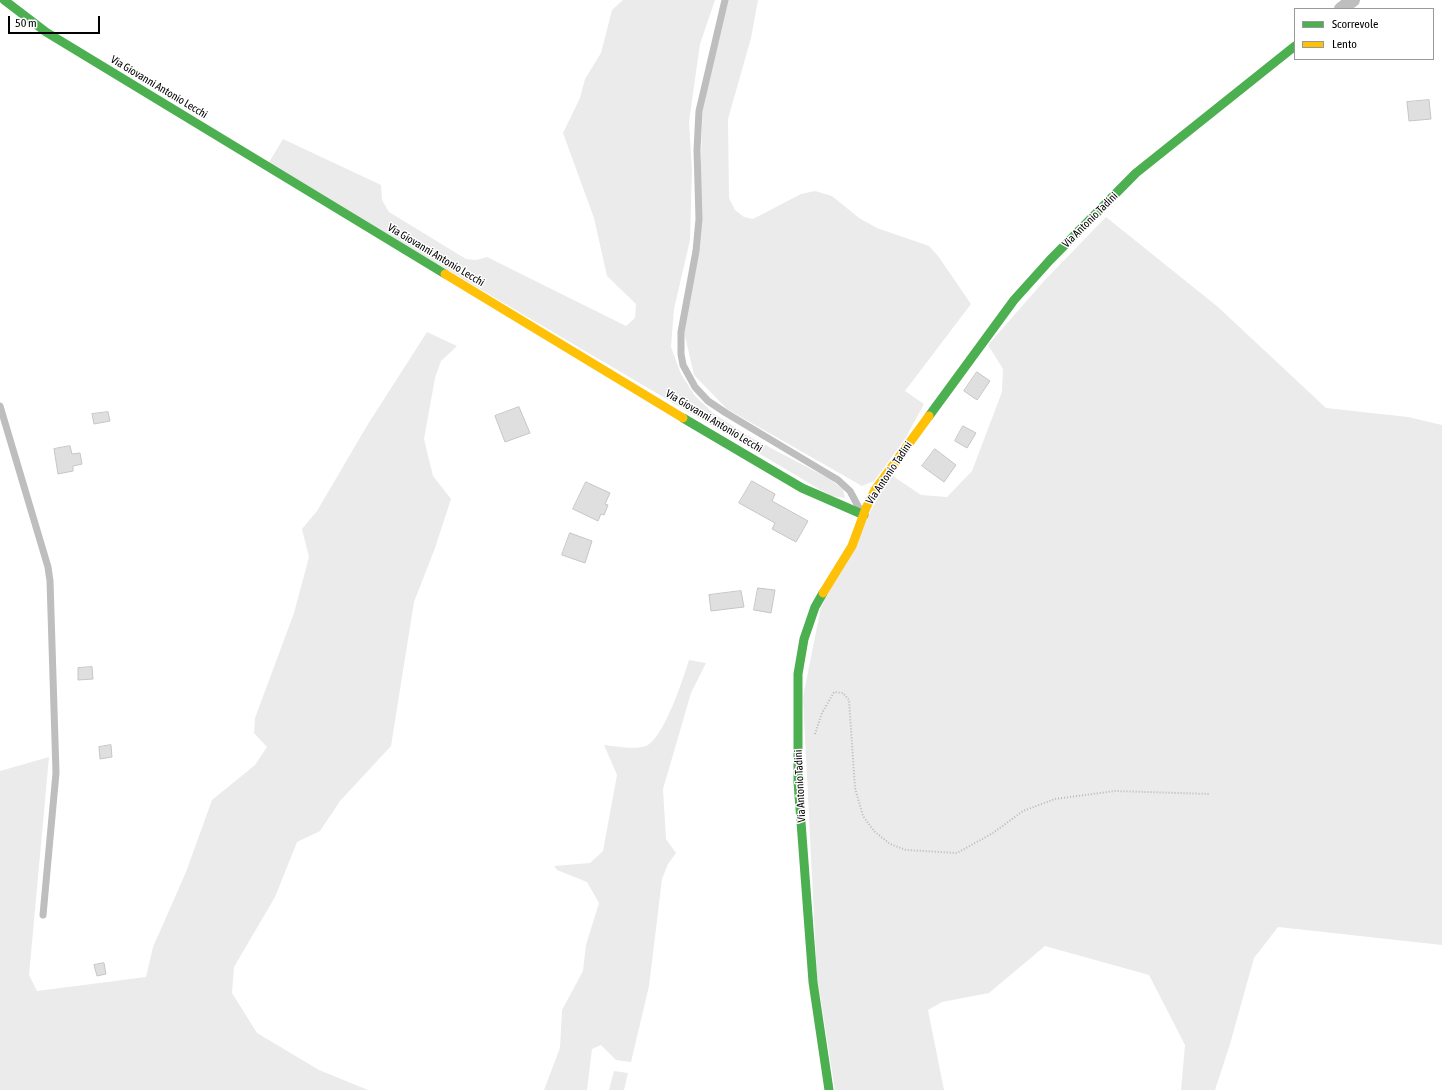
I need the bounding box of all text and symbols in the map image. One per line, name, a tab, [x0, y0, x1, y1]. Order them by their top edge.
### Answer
scale bar	[10, 8, 102, 34]
legend	[1294, 8, 1434, 60]
text: 50 m	[15, 16, 37, 30]
text: Scorrevole	[1332, 17, 1379, 31]
text: Lento	[1332, 37, 1357, 51]
street label: Via Giovanni Antonio Lecchi	[108, 53, 210, 121]
street label: Via Antonio Tadini	[1060, 190, 1120, 250]
street label: Via Giovanni Antonio Lecchi	[385, 221, 487, 289]
street label: Via Giovanni Antonio Lecchi	[663, 387, 765, 455]
street label: Via Antonio Tadini	[863, 439, 915, 507]
street label: Via Antonio Tadini	[792, 749, 808, 823]

